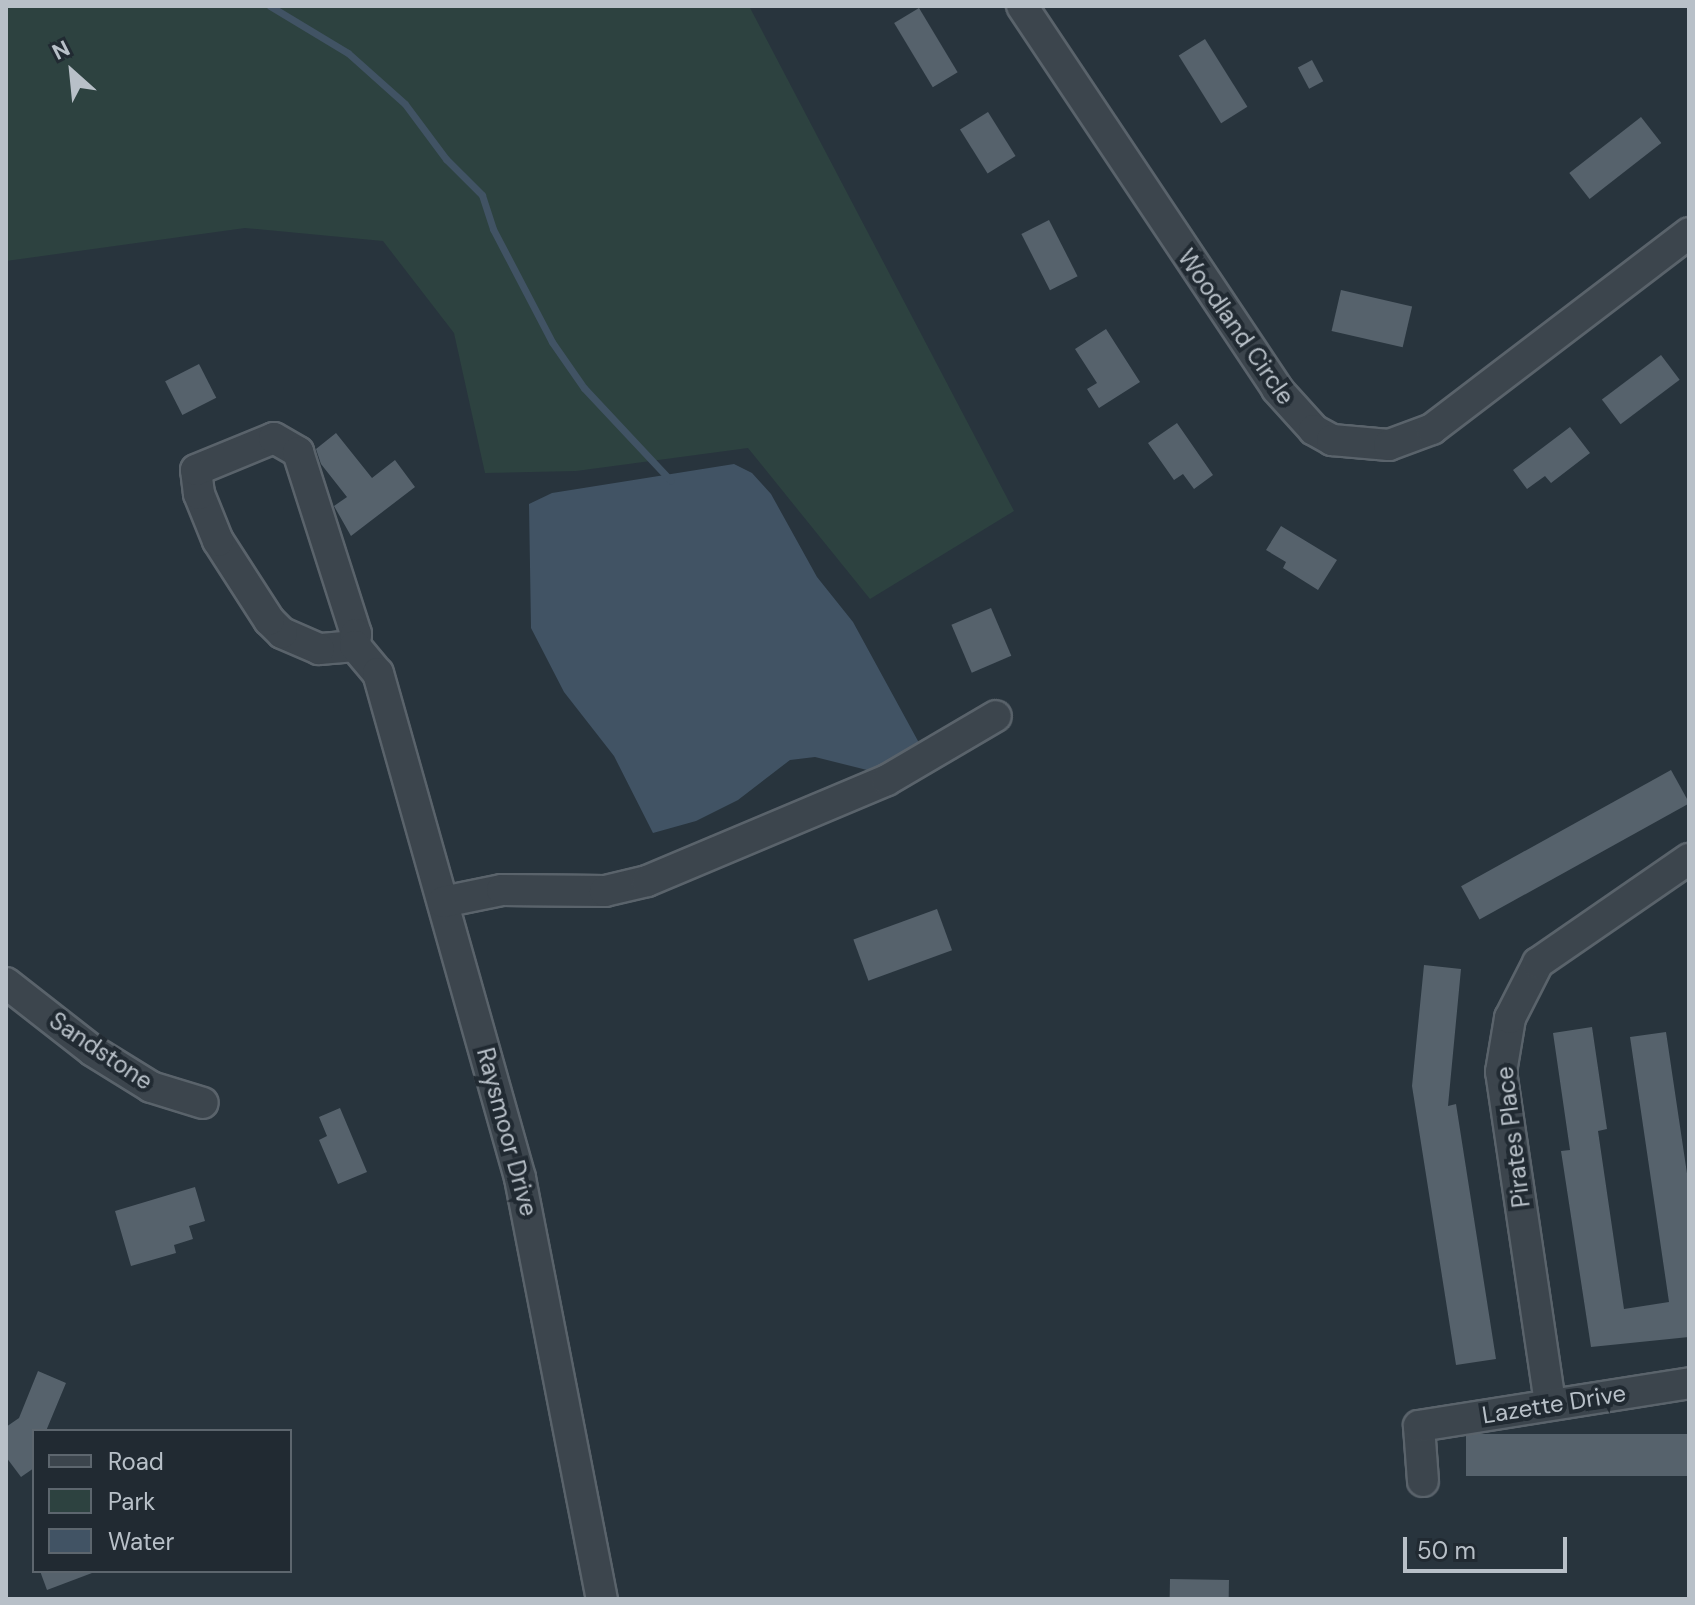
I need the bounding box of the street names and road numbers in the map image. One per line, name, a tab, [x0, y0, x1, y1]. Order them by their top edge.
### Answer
street label: Woodland Circle	[1172, 244, 1300, 410]
street label: Sandstone	[44, 1006, 158, 1096]
street label: Raysmoor Drive	[471, 1045, 543, 1219]
street label: Pirates Place	[1490, 1065, 1536, 1209]
street label: Lazette Drive	[1480, 1378, 1628, 1430]

